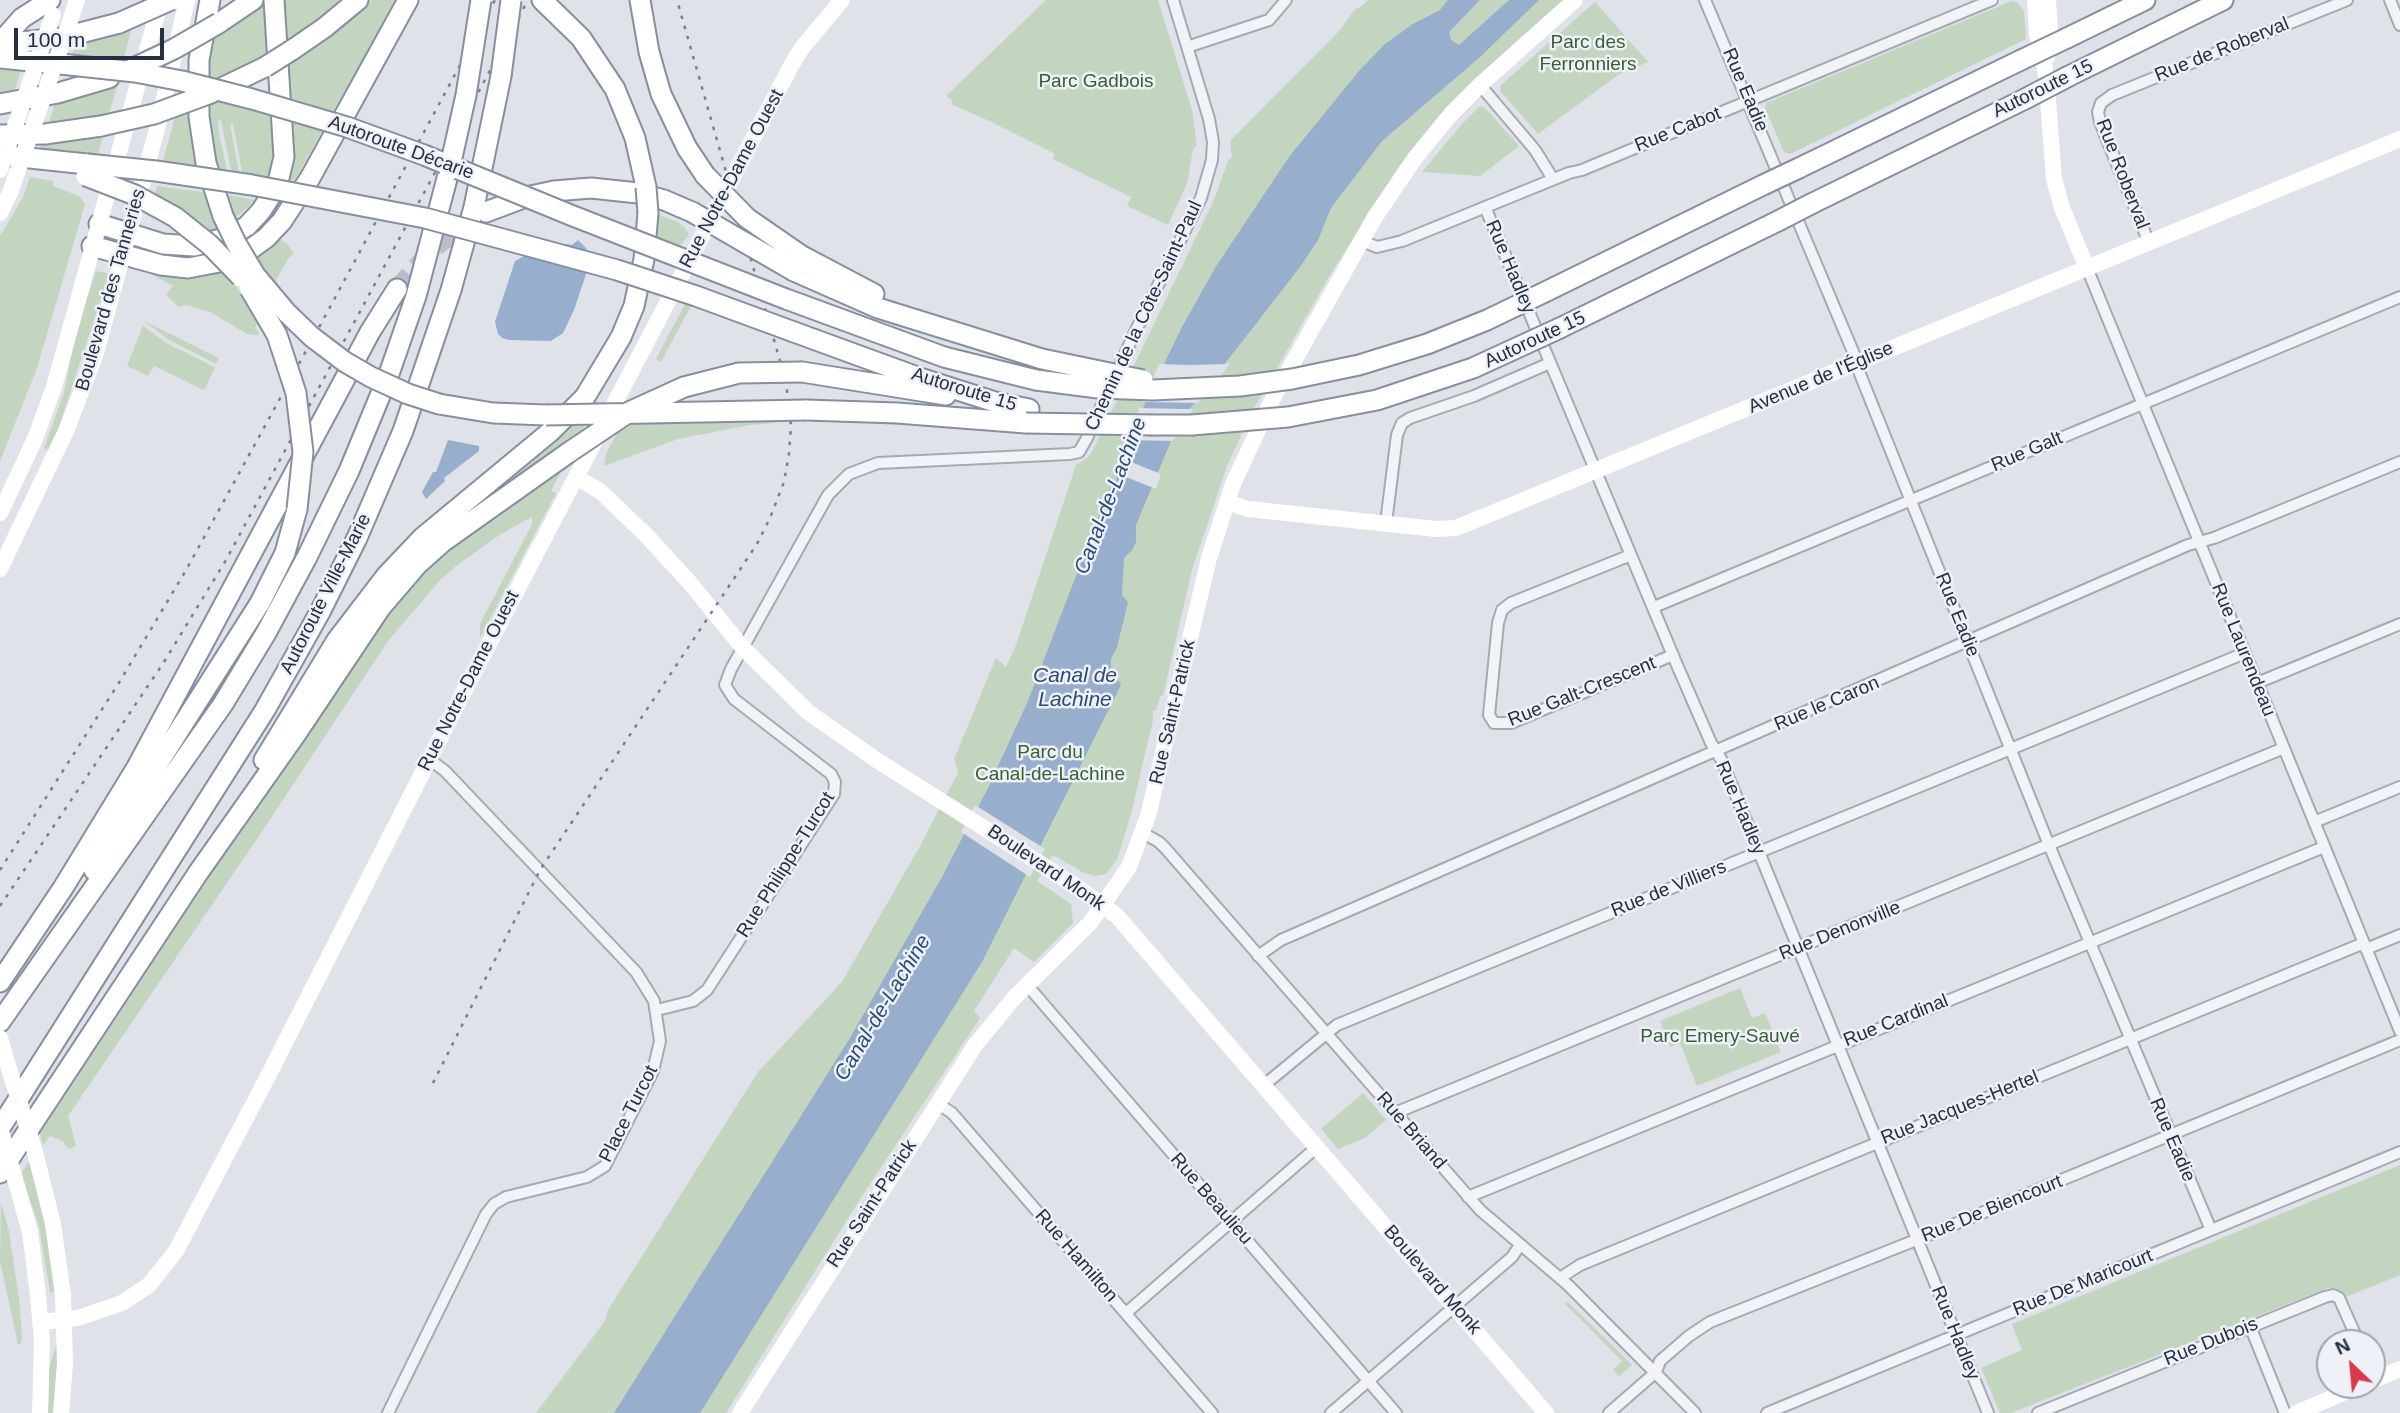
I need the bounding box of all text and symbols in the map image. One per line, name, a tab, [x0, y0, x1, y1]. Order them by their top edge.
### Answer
street label: Rue de Roberval	[2152, 13, 2292, 87]
scale bar	[18, 14, 168, 58]
text: 100 m	[27, 28, 85, 51]
park label: Parc des Ferronniers	[1539, 32, 1637, 76]
street label: Rue Eadie	[1717, 45, 1773, 135]
street label: Autoroute 15	[1989, 55, 2097, 123]
park label: Parc Gadbois	[1038, 71, 1154, 93]
street label: Rue Notre-Dame Ouest	[675, 86, 789, 272]
street label: Rue Cabot	[1632, 102, 1724, 158]
street label: Autoroute Décarie	[325, 111, 477, 185]
street label: Rue Roberval	[2091, 116, 2153, 232]
street label: Boulevard des Tanneries	[71, 186, 151, 394]
street label: Chemin de la Côte-Saint-Paul	[1081, 197, 1207, 435]
street label: Rue Hadley	[1480, 217, 1540, 317]
street label: Autoroute 15	[1481, 307, 1589, 373]
street label: Avenue de l'Église	[1745, 337, 1897, 419]
street label: Autoroute 15	[909, 363, 1019, 417]
water label: Canal-de-Lachine	[1070, 414, 1152, 578]
street label: Rue Galt	[1988, 427, 2066, 477]
street label: Autoroute Ville-Marie	[276, 510, 376, 678]
street label: Rue Eadie	[1930, 570, 1984, 660]
street label: Rue Laurendeau	[2206, 580, 2280, 720]
street label: Rue Notre-Dame Ouest	[414, 587, 524, 775]
street label: Rue Saint-Patrick	[1145, 637, 1201, 787]
street label: Rue Galt-Crescent	[1505, 652, 1659, 732]
water label: Canal de Lachine	[1033, 663, 1117, 713]
street label: Rue le Caron	[1771, 672, 1883, 736]
park label: Parc du Canal-de-Lachine	[975, 742, 1125, 786]
street label: Rue Hadley	[1710, 758, 1770, 858]
street label: Rue Philippe-Turcot	[732, 788, 840, 942]
street label: Boulevard Monk	[983, 820, 1109, 916]
street label: Rue de Villiers	[1608, 856, 1730, 922]
street label: Rue Denonville	[1776, 896, 1904, 966]
water label: Canal-de-Lachine	[830, 930, 936, 1086]
street label: Rue Cardinal	[1840, 990, 1952, 1052]
park label: Parc Emery-Sauvé	[1640, 1026, 1800, 1048]
street label: Place Turcot	[595, 1062, 663, 1166]
street label: Rue Jacques-Hertel	[1878, 1066, 2042, 1150]
street label: Rue Briand	[1371, 1088, 1451, 1174]
street label: Rue Eadie	[2144, 1095, 2200, 1185]
street label: Rue Saint-Patrick	[822, 1136, 922, 1272]
street label: Rue Beaulieu	[1165, 1148, 1257, 1250]
street label: Rue De Biencourt	[1918, 1170, 2066, 1248]
street label: Rue Hamilton	[1030, 1205, 1122, 1307]
street label: Boulevard Monk	[1378, 1221, 1486, 1339]
street label: Rue De Maricourt	[2010, 1245, 2156, 1321]
street label: Rue Hadley	[1926, 1283, 1984, 1383]
street label: Rue Dubois	[2161, 1313, 2261, 1371]
north arrow	[2316, 1329, 2386, 1399]
text: N	[2332, 1334, 2353, 1359]

